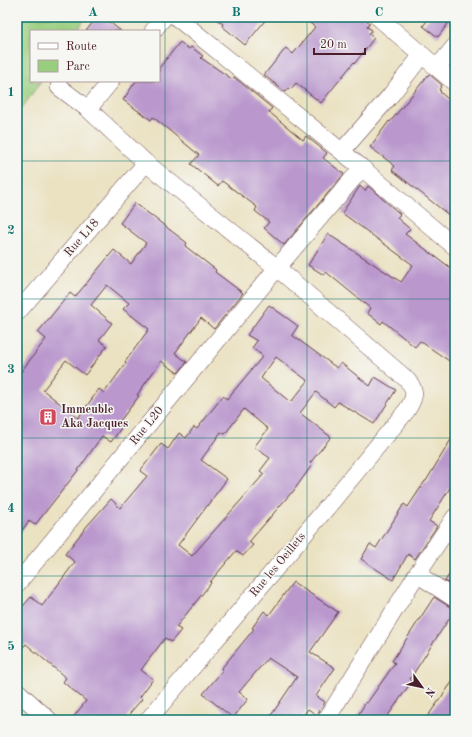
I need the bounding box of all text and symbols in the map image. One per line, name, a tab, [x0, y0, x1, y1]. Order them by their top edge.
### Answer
text: A	[88, 6, 98, 19]
text: B	[231, 6, 241, 19]
text: C	[375, 6, 383, 19]
legend	[30, 30, 160, 82]
scale bar	[314, 30, 365, 56]
text: 20 m	[320, 39, 347, 51]
text: Route	[66, 41, 97, 53]
text: Parc	[66, 61, 90, 73]
text: 1	[7, 86, 15, 99]
street label: Rue L18	[62, 217, 102, 259]
text: 2	[7, 224, 15, 237]
text: 3	[7, 363, 15, 376]
place label: Immeuble Aka Jacques	[61, 404, 128, 430]
street label: Rue L20	[128, 404, 166, 448]
building icon: Immeuble Aka Jacques	[38, 407, 58, 427]
text: 4	[7, 502, 15, 515]
street label: Rue les Oeillets	[248, 531, 308, 599]
text: 5	[7, 640, 15, 653]
north arrow	[402, 667, 442, 707]
text: N	[422, 685, 436, 699]

